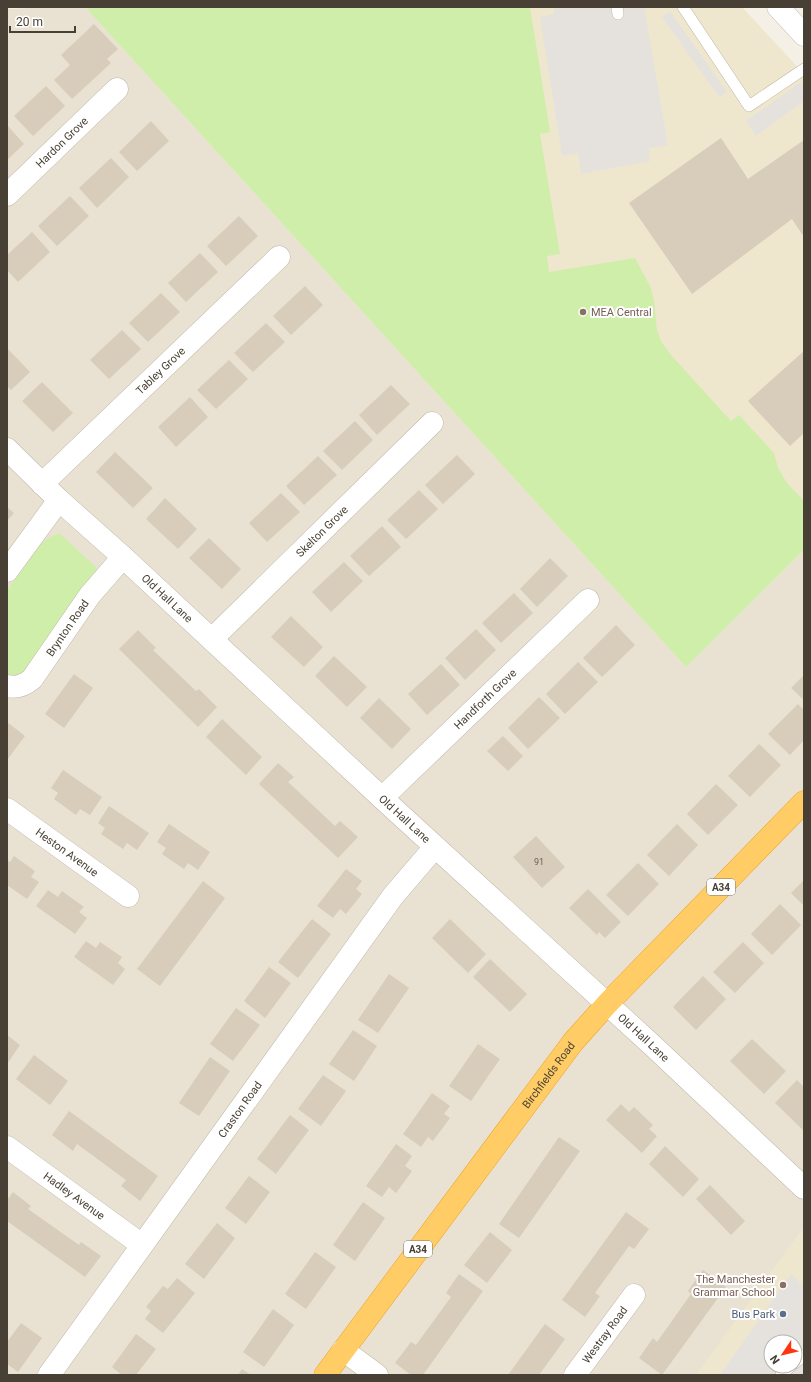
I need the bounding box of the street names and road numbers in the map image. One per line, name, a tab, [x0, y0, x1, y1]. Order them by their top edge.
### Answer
street label: Hardon Grove	[33, 115, 91, 171]
street label: Tabley Grove	[134, 344, 188, 397]
street label: Skelton Grove	[294, 503, 351, 560]
street label: Old Hall Lane	[139, 572, 195, 626]
street label: Brynton Road	[44, 597, 92, 659]
street label: Handforth Grove	[452, 666, 519, 732]
street label: Old Hall Lane	[376, 792, 433, 846]
street label: Heston Avenue	[33, 826, 101, 880]
road number: A34	[707, 879, 735, 895]
street label: Old Hall Lane	[615, 1011, 672, 1065]
street label: Birchfields Road	[520, 1040, 578, 1111]
street label: Craston Road	[216, 1079, 265, 1140]
street label: Hadley Avenue	[41, 1170, 107, 1223]
road number: A34	[404, 1241, 432, 1257]
street label: Westray Road	[580, 1304, 630, 1366]

